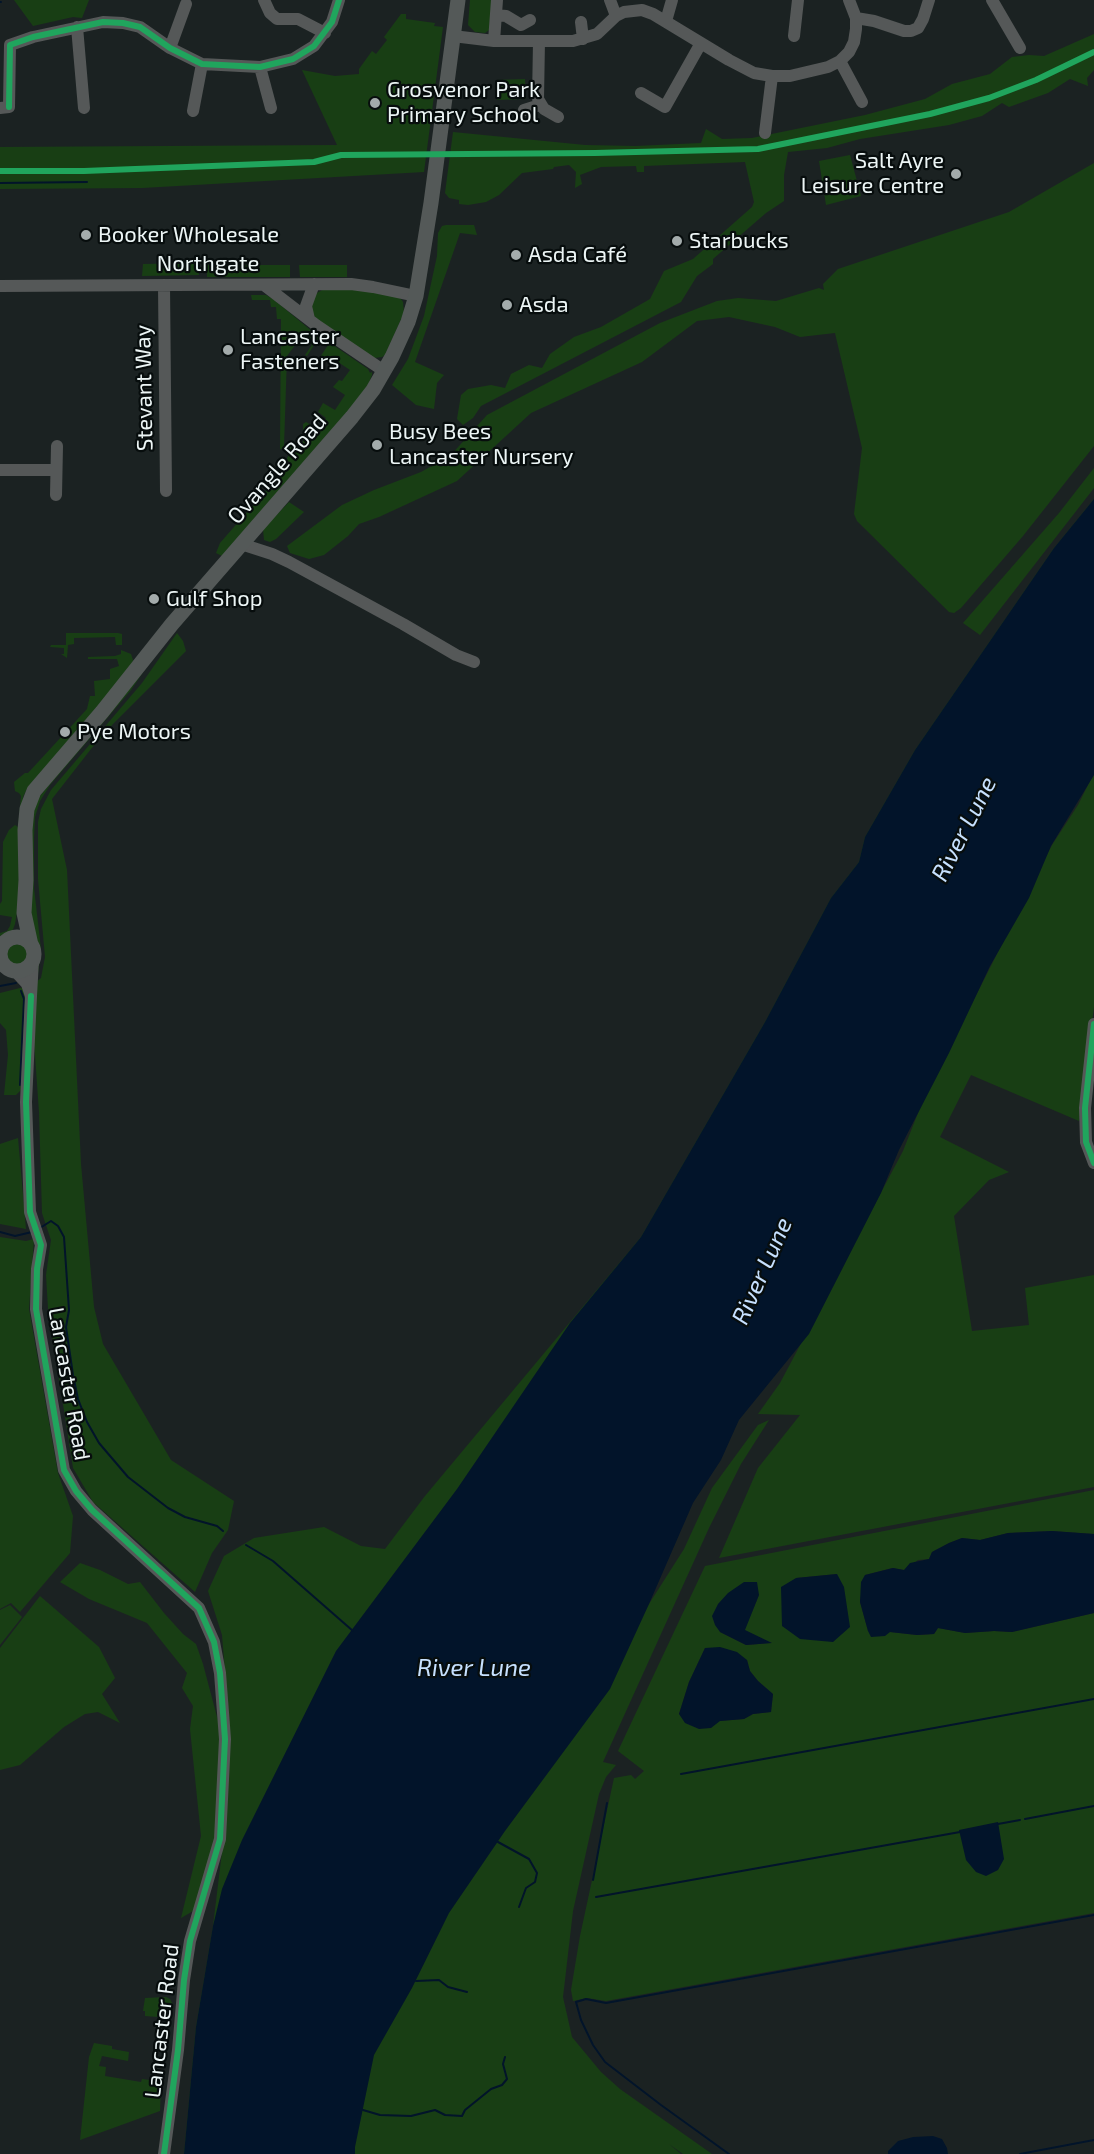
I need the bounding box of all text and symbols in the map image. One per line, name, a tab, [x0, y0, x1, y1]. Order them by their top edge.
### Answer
place label: Grosvenor Park Primary School	[387, 77, 540, 128]
marker: Grosvenor Park Primary School	[368, 96, 382, 110]
place label: Salt Ayre Leisure Centre	[801, 148, 944, 200]
marker: Salt Ayre Leisure Centre	[949, 167, 963, 181]
place label: Booker Wholesale	[98, 222, 279, 248]
marker: Booker Wholesale	[79, 228, 93, 242]
place label: Starbucks	[689, 228, 789, 254]
marker: Starbucks	[670, 234, 684, 248]
place label: Asda Café	[528, 242, 627, 268]
marker: Asda Café	[509, 248, 523, 262]
street label: Northgate	[157, 251, 259, 277]
place label: Asda	[519, 292, 569, 318]
marker: Asda	[500, 298, 514, 312]
place label: Lancaster Fasteners	[240, 324, 339, 376]
street label: Stevant Way	[130, 325, 158, 451]
marker: Lancaster Fasteners	[221, 343, 235, 357]
street label: Ovangle Road	[222, 409, 332, 529]
place label: Busy Bees Lancaster Nursery	[389, 419, 573, 470]
marker: Busy Bees Lancaster Nursery	[370, 438, 384, 452]
place label: Gulf Shop	[166, 586, 262, 612]
marker: Gulf Shop	[147, 592, 161, 606]
place label: Pye Motors	[77, 719, 191, 745]
marker: Pye Motors	[58, 725, 72, 739]
water label: River Lune	[925, 772, 1003, 886]
water label: River Lune	[726, 1213, 798, 1329]
street label: Lancaster Road	[43, 1305, 95, 1463]
water label: River Lune	[417, 1654, 531, 1682]
street label: Lancaster Road	[139, 1943, 185, 2099]

